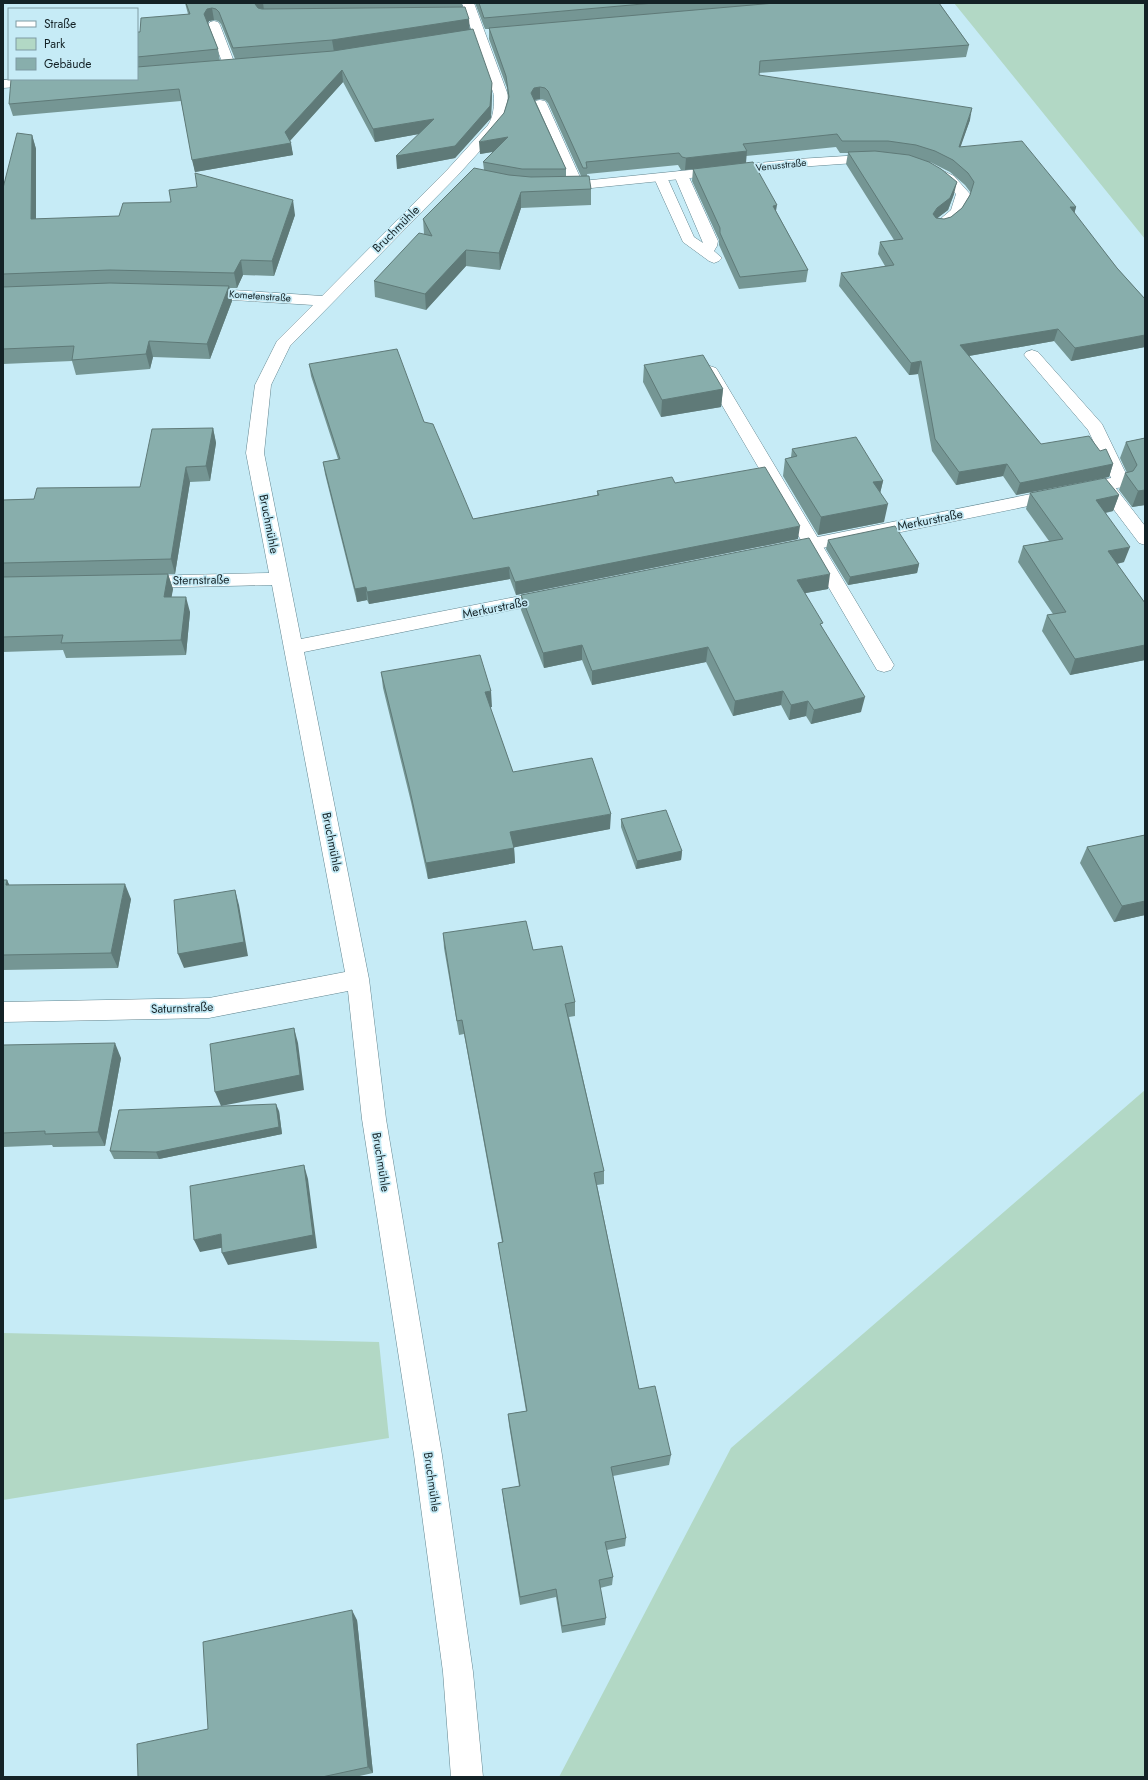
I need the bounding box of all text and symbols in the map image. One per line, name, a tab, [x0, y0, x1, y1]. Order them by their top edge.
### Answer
legend	[8, 8, 138, 80]
text: Straße	[44, 15, 76, 33]
text: Park	[44, 35, 66, 53]
text: Gebäude	[44, 55, 91, 73]
street label: Venusstraße	[755, 155, 807, 175]
street label: Bruchmühle	[368, 201, 424, 257]
street label: Kometenstraße	[229, 286, 291, 306]
street label: Bruchmühle	[254, 493, 284, 555]
street label: Merkurstraße	[896, 505, 964, 535]
street label: Sternstraße	[173, 571, 229, 589]
street label: Merkurstraße	[461, 593, 529, 623]
street label: Bruchmühle	[317, 811, 347, 873]
street label: Saturnstraße	[150, 998, 214, 1018]
street label: Bruchmühle	[367, 1131, 395, 1193]
street label: Bruchmühle	[419, 1451, 445, 1513]

